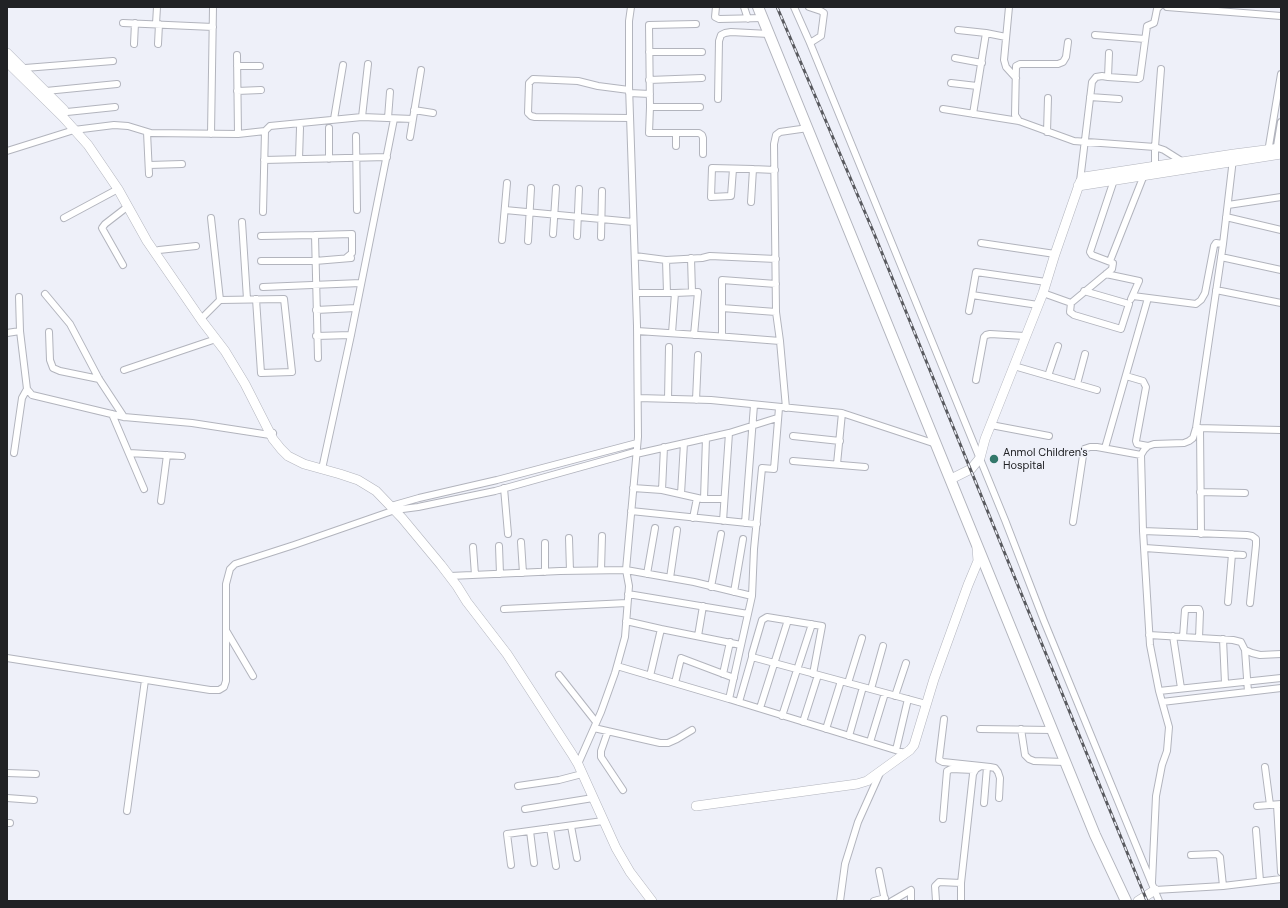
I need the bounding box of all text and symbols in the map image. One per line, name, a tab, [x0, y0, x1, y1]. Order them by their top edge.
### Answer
place label: Anmol Children's Hospital	[1003, 446, 1088, 472]
marker: Anmol Children's Hospital	[988, 453, 1000, 465]

